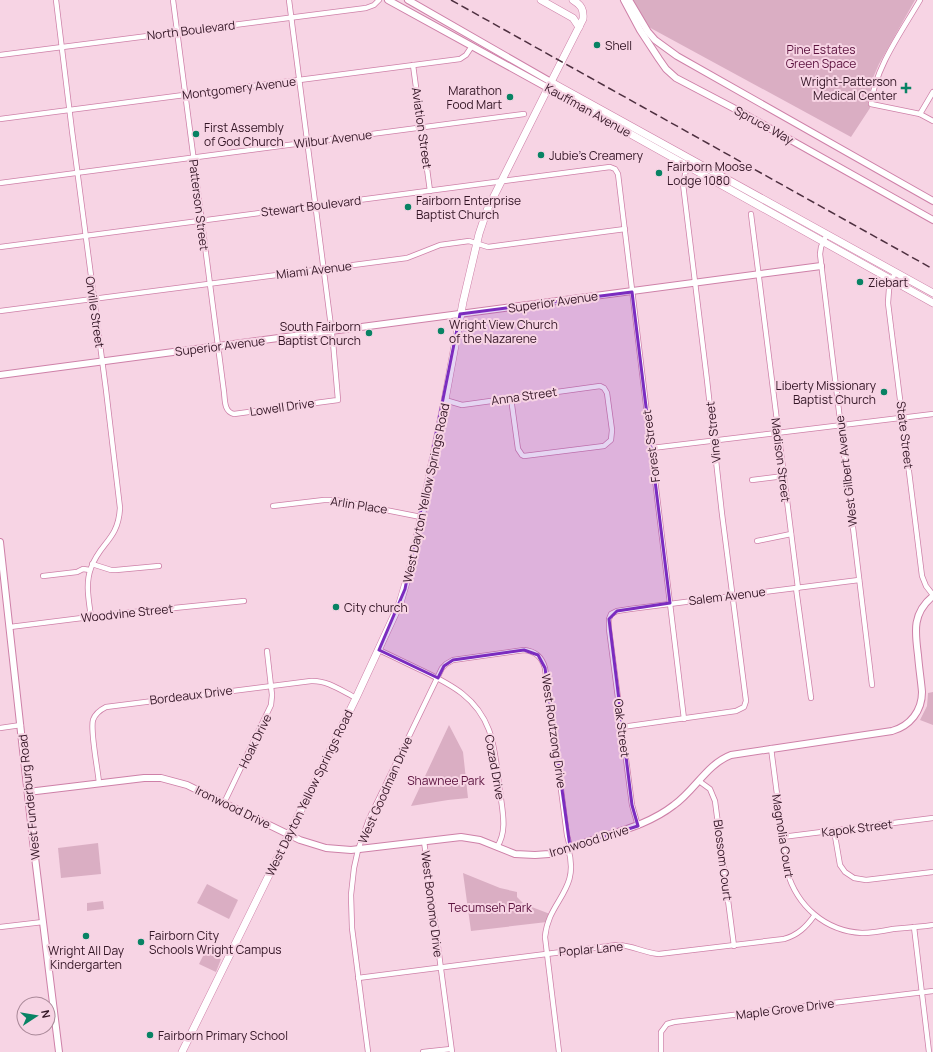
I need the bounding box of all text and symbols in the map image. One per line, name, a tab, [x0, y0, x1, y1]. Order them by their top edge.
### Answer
street label: North Boulevard	[146, 16, 236, 44]
place label: Shell	[605, 37, 632, 54]
marker: Shell	[592, 40, 602, 50]
park label: Pine Estates Green Space	[786, 41, 856, 72]
street label: Montgomery Avenue	[181, 73, 297, 103]
place label: Wright-Patterson Medical Center	[800, 73, 898, 104]
street label: Kauffman Avenue	[542, 79, 634, 141]
place label: Marathon Food Mart	[447, 82, 502, 113]
marker: Wright-Patterson Medical Center	[900, 82, 912, 94]
street label: Aviation Street	[408, 86, 436, 170]
marker: Marathon Food Mart	[505, 92, 515, 102]
street label: Spruce Way	[731, 102, 797, 149]
place label: First Assembly of God Church	[204, 119, 285, 150]
street label: Wilbur Avenue	[293, 126, 373, 152]
marker: First Assembly of God Church	[191, 129, 201, 139]
place label: Jubie’s Creamery	[549, 147, 644, 164]
marker: Jubie’s Creamery	[536, 150, 546, 160]
street label: Patterson Street	[185, 158, 213, 252]
place label: Fairborn Moose Lodge 1080	[667, 158, 752, 189]
marker: Fairborn Moose Lodge 1080	[654, 168, 664, 178]
street label: Stewart Boulevard	[260, 191, 362, 221]
place label: Fairborn Enterprise Baptist Church	[416, 192, 521, 223]
marker: Fairborn Enterprise Baptist Church	[403, 202, 413, 212]
street label: Miami Avenue	[275, 257, 353, 283]
place label: Ziebart	[868, 274, 908, 291]
street label: Orville Street	[82, 275, 108, 349]
marker: Ziebart	[855, 277, 865, 287]
street label: Superior Avenue	[507, 287, 599, 317]
place label: Wright View Church of the Nazarene	[449, 316, 558, 347]
place label: South Fairborn Baptist Church	[278, 318, 361, 349]
marker: Wright View Church of the Nazarene	[436, 326, 446, 336]
marker: South Fairborn Baptist Church	[364, 328, 374, 338]
street label: Superior Avenue	[174, 332, 266, 360]
place label: Liberty Missionary Baptist Church	[776, 377, 877, 408]
street label: Anna Street	[490, 383, 558, 409]
marker: Liberty Missionary Baptist Church	[879, 387, 889, 397]
street label: Lowell Drive	[249, 394, 315, 420]
street label: Vine Street	[701, 400, 725, 464]
street label: State Street	[892, 400, 918, 470]
street label: West Dayton Yellow Springs Road	[399, 402, 453, 584]
street label: Forest Street	[638, 409, 664, 483]
street label: West Gilbert Avenue	[831, 414, 861, 528]
street label: Madison Street	[767, 417, 795, 503]
street label: Arlin Place	[329, 492, 389, 518]
street label: Salem Avenue	[688, 583, 766, 609]
place label: City church	[344, 599, 408, 616]
street label: Woodvine Street	[80, 600, 174, 626]
marker: City church	[331, 602, 341, 612]
street label: West Routzong Drive	[538, 673, 570, 789]
street label: Bordeaux Drive	[149, 681, 233, 709]
street label: Oak Street	[610, 698, 634, 758]
street label: West Dayton Yellow Springs Road	[261, 707, 357, 879]
street label: Hoak Drive	[235, 711, 275, 771]
street label: West Funderburg Road	[14, 733, 44, 861]
street label: Cozad Drive	[481, 733, 509, 801]
street label: West Goodman Drive	[354, 734, 416, 846]
park label: Shawnee Park	[407, 772, 486, 789]
street label: Ironwood Drive	[192, 781, 274, 833]
street label: Magnolia Court	[768, 793, 798, 879]
street label: Kapok Street	[820, 815, 894, 841]
street label: Blossom Court	[710, 819, 736, 902]
street label: Ironwood Drive	[547, 821, 631, 861]
street label: West Bonomo Drive	[417, 850, 447, 958]
park label: Tecumseh Park	[448, 899, 533, 916]
place label: Fairborn City Schools Wright Campus	[149, 927, 282, 958]
marker: Wright All Day Kindergarten	[81, 931, 91, 941]
marker: Fairborn City Schools Wright Campus	[136, 937, 146, 947]
street label: Poplar Lane	[558, 938, 624, 960]
place label: Wright All Day Kindergarten	[48, 942, 125, 973]
street label: Maple Grove Drive	[735, 995, 835, 1023]
north arrow	[16, 996, 56, 1036]
text: N	[38, 1008, 54, 1019]
place label: Fairborn Primary School	[158, 1027, 288, 1044]
marker: Fairborn Primary School	[145, 1030, 155, 1040]

